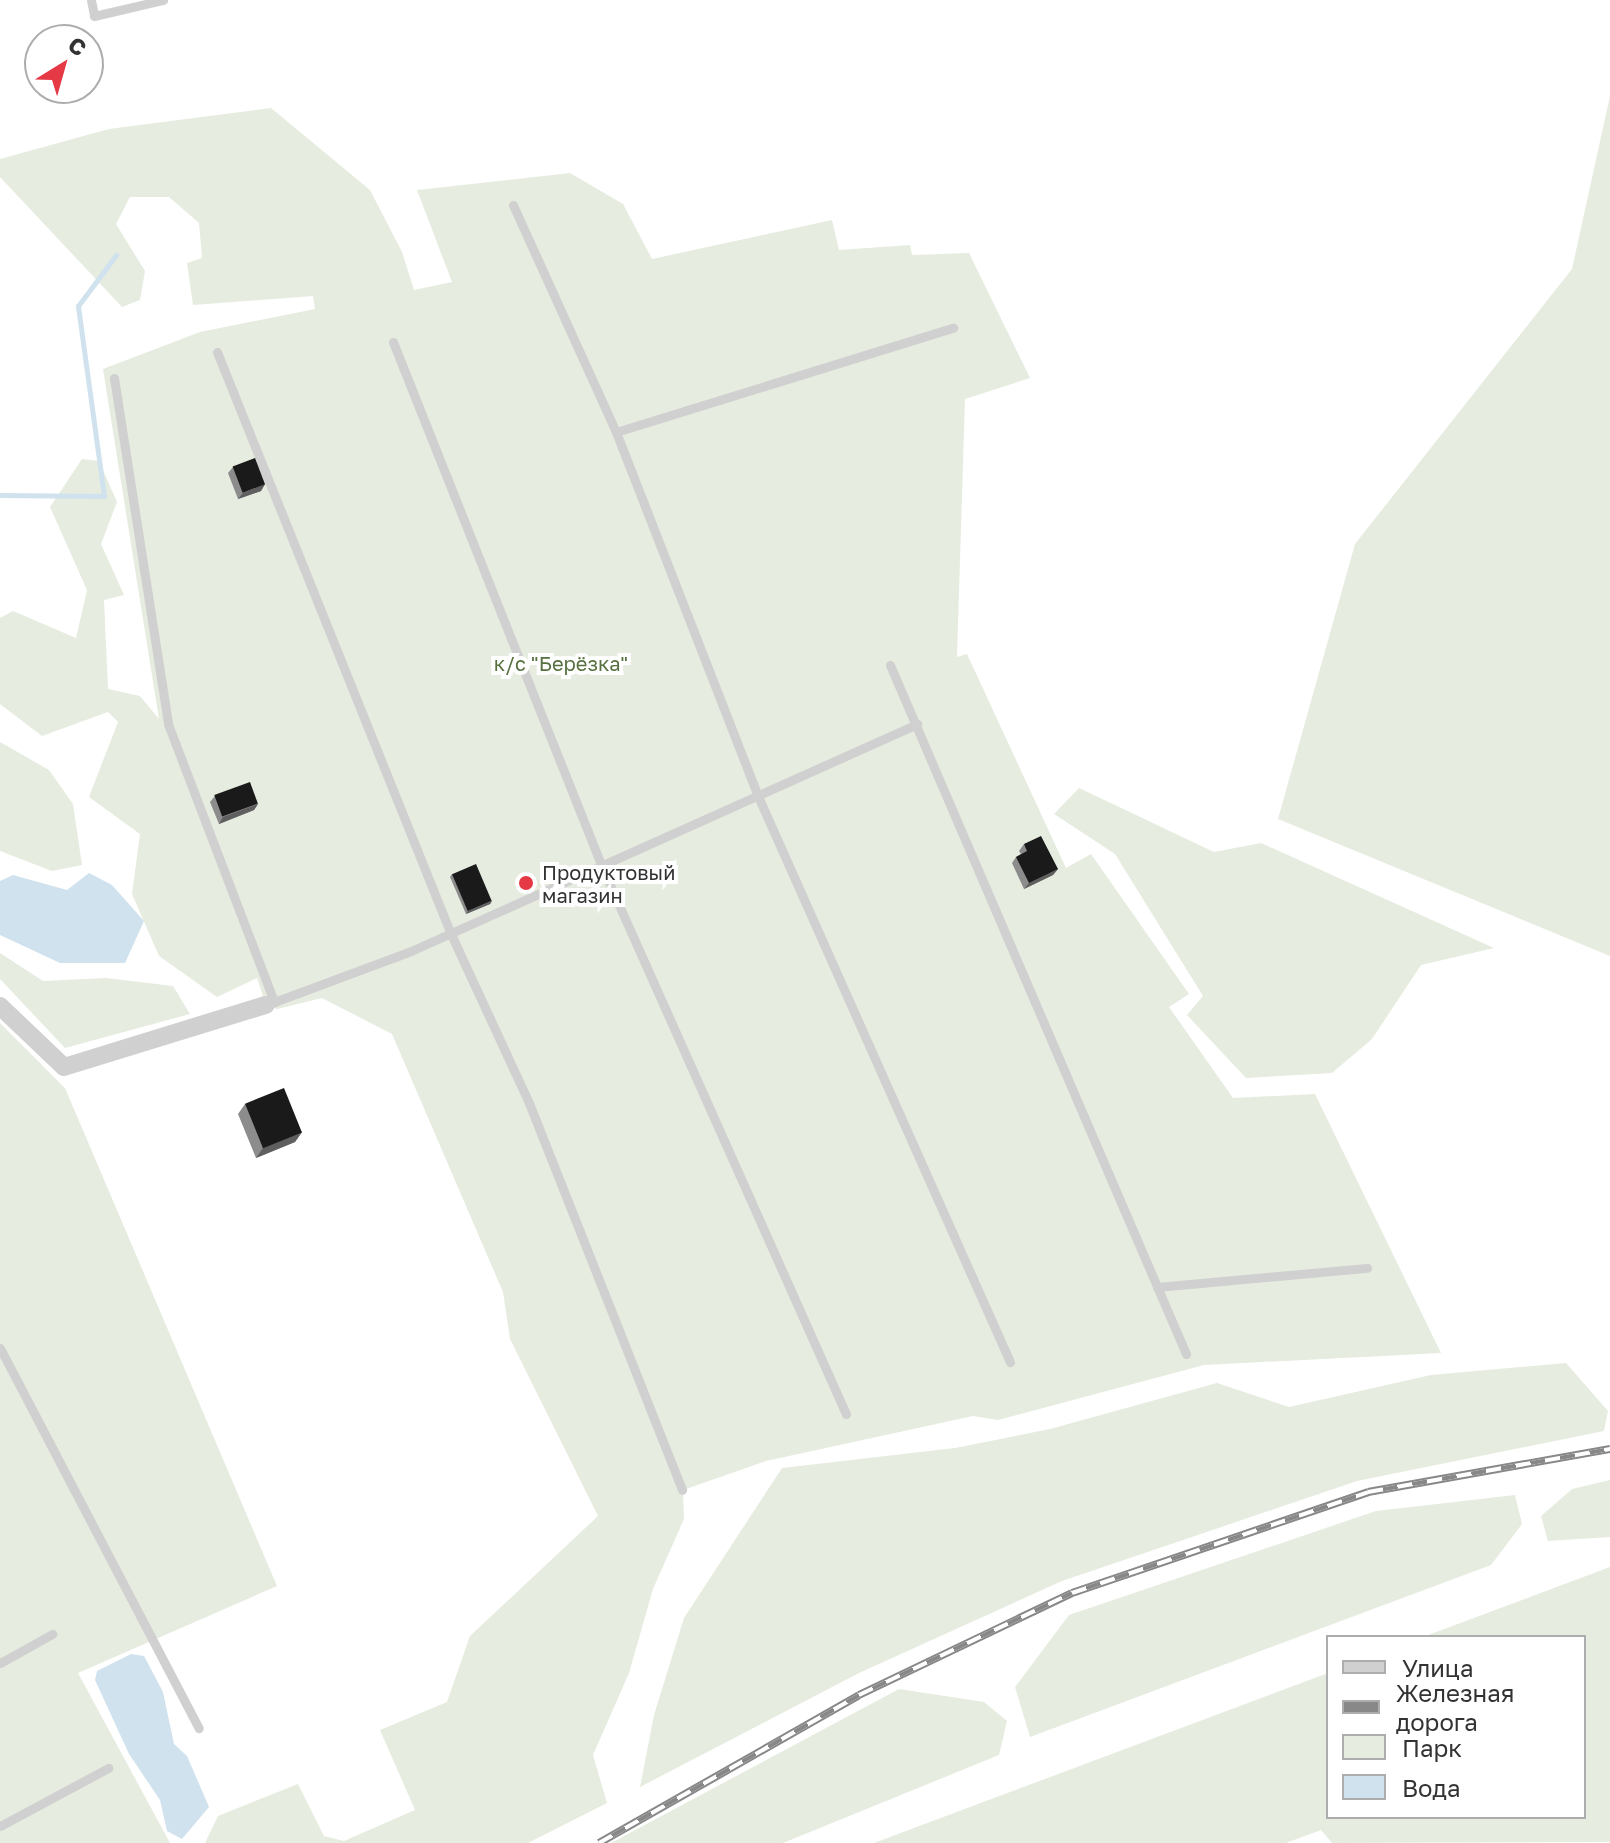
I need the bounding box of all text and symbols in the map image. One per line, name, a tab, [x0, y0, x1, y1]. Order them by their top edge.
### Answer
north arrow	[24, 24, 104, 104]
text: С	[63, 31, 92, 62]
park label: к/с "Берёзка"	[494, 651, 628, 675]
place label: Продуктовый магазин	[542, 860, 675, 907]
marker: Продуктовый магазин	[517, 874, 535, 892]
legend	[1326, 1635, 1586, 1819]
text: Улица	[1402, 1653, 1474, 1682]
text: Железная дорога	[1396, 1678, 1514, 1736]
text: Парк	[1402, 1733, 1462, 1762]
text: Вода	[1402, 1773, 1461, 1802]

